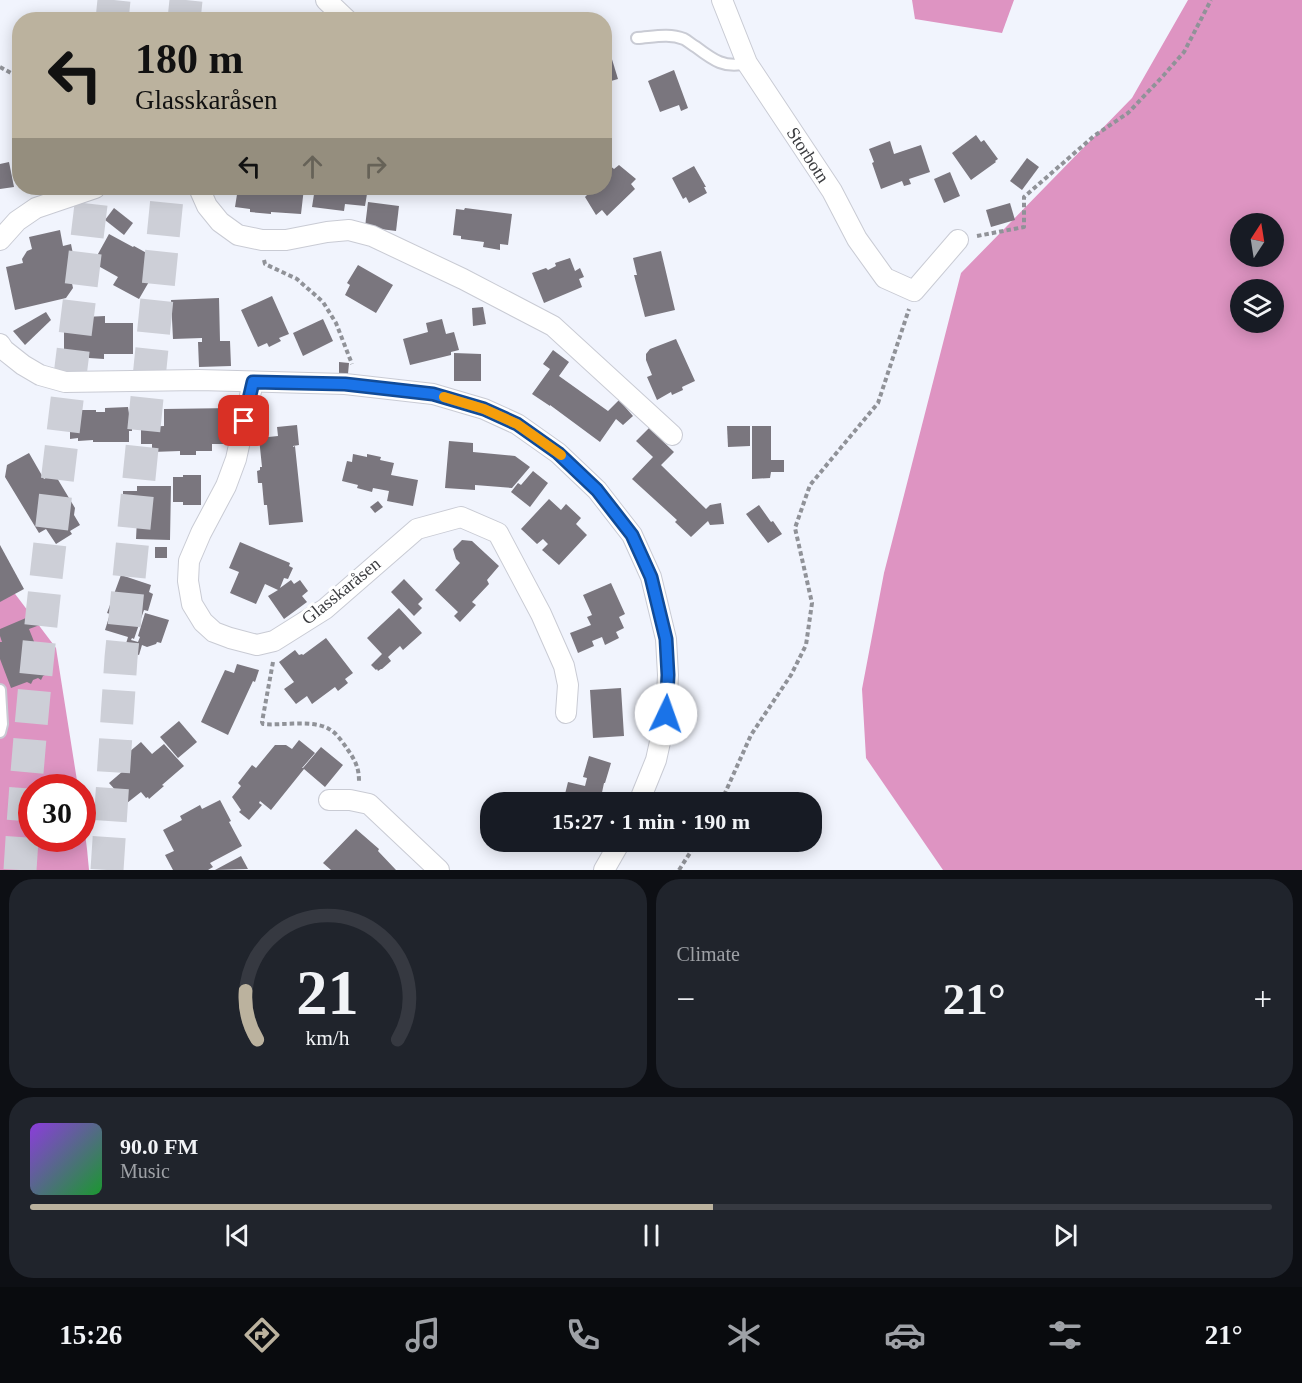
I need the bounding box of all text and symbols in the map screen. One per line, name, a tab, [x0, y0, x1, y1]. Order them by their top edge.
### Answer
icon: left	[36, 36, 114, 114]
text: 180 m	[135, 36, 244, 82]
text: Glasskaråsen	[135, 85, 277, 115]
street label: Storbotn	[783, 124, 833, 186]
icon: left	[233, 150, 266, 183]
icon: ahead	[296, 150, 329, 183]
icon: right	[359, 150, 392, 183]
north arrow	[1230, 213, 1284, 267]
map controls	[1230, 213, 1284, 333]
button: layers	[1230, 279, 1284, 333]
pin	[218, 395, 269, 446]
icon: arrive	[227, 404, 260, 437]
street label: Glasskaråsen	[298, 553, 384, 629]
position arrow	[634, 682, 698, 746]
speed limit sign: 30	[18, 774, 96, 852]
text: 15:27 · 1 min · 190 m	[552, 809, 750, 834]
text: Climate	[677, 943, 740, 965]
text: 21	[297, 958, 359, 1027]
text: 21°	[943, 974, 1006, 1024]
text: −	[677, 981, 695, 1017]
text: +	[1253, 981, 1272, 1017]
text: km/h	[306, 1027, 350, 1051]
text: 90.0 FM	[120, 1134, 198, 1159]
text: Music	[120, 1160, 170, 1182]
icon: previous	[221, 1219, 254, 1252]
icon: pause	[635, 1219, 668, 1252]
icon: next	[1049, 1219, 1082, 1252]
icon: directions	[241, 1314, 283, 1356]
icon: music	[402, 1314, 444, 1356]
icon: phone	[562, 1314, 604, 1356]
icon: climate	[723, 1314, 765, 1356]
icon: car	[884, 1314, 926, 1356]
icon: filters	[1044, 1314, 1086, 1356]
text: 15:26	[59, 1320, 122, 1350]
text: 21°	[1205, 1320, 1243, 1350]

